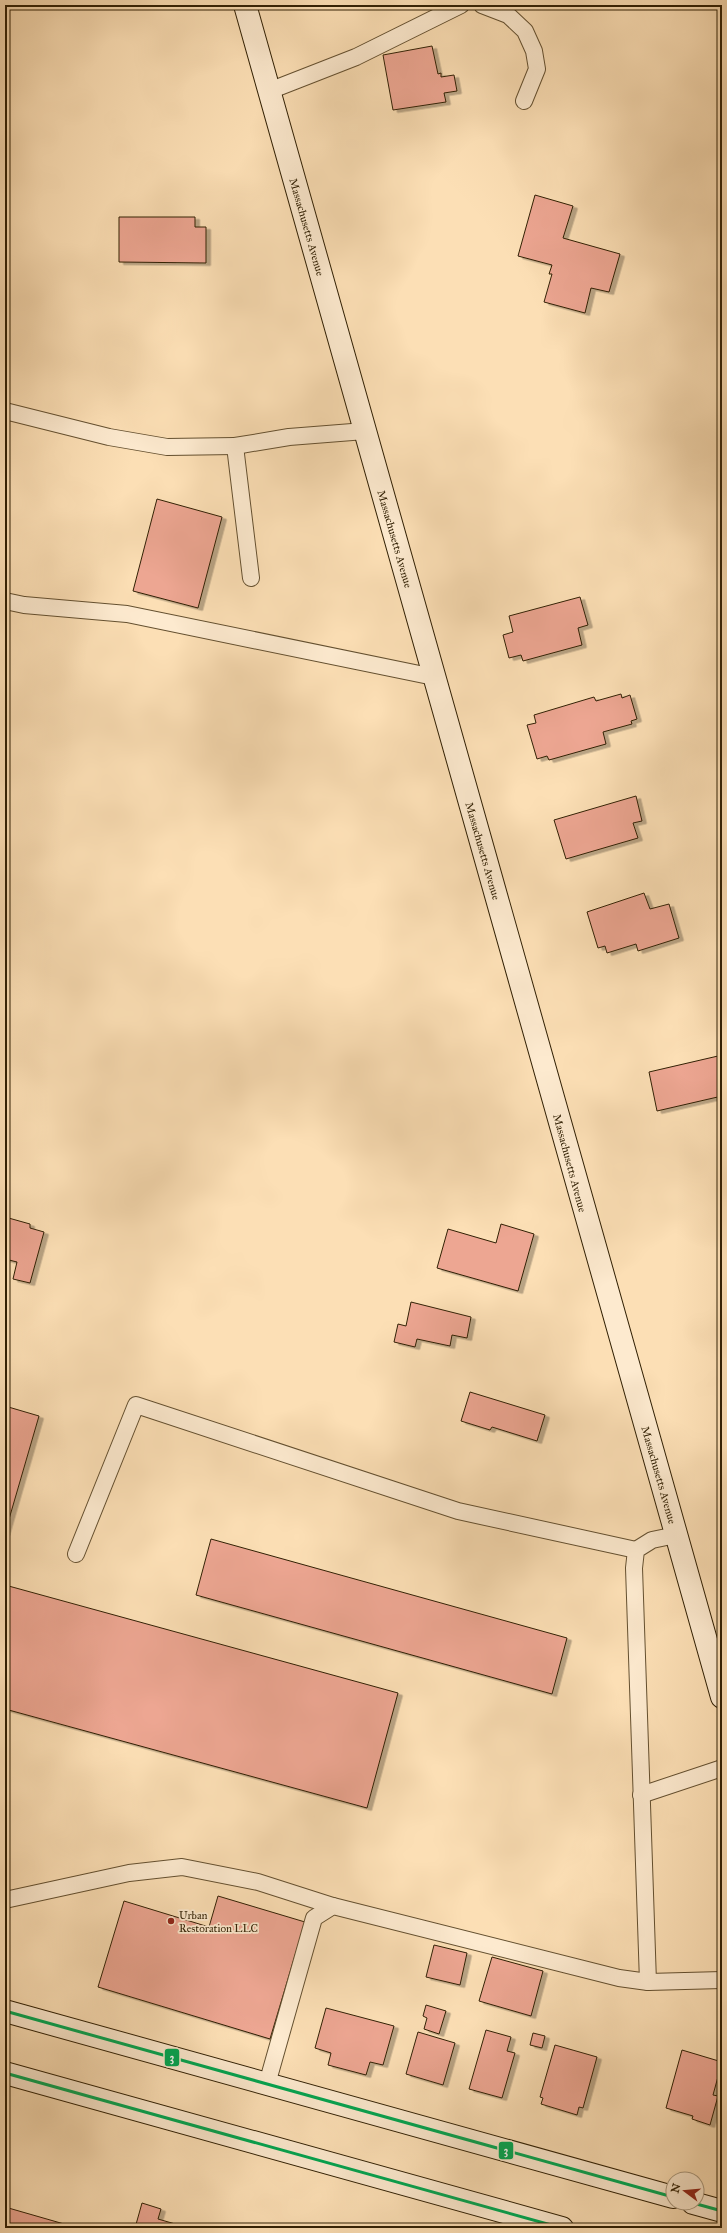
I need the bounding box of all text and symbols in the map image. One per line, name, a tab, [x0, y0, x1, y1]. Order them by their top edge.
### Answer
street label: Massachusetts Avenue	[286, 177, 327, 278]
street label: Massachusetts Avenue	[374, 489, 415, 590]
street label: Massachusetts Avenue	[462, 801, 503, 902]
street label: Massachusetts Avenue	[550, 1113, 589, 1214]
street label: Massachusetts Avenue	[638, 1425, 679, 1526]
place label: Urban Restoration LLC	[179, 1909, 258, 1935]
marker: Urban Restoration LLC	[166, 1916, 176, 1926]
line badge: 3	[164, 2048, 180, 2067]
text: 3	[170, 2051, 174, 2065]
line badge: 3	[498, 2141, 514, 2160]
text: 3	[504, 2144, 508, 2158]
north arrow	[665, 2171, 705, 2211]
text: N	[668, 2181, 684, 2195]

